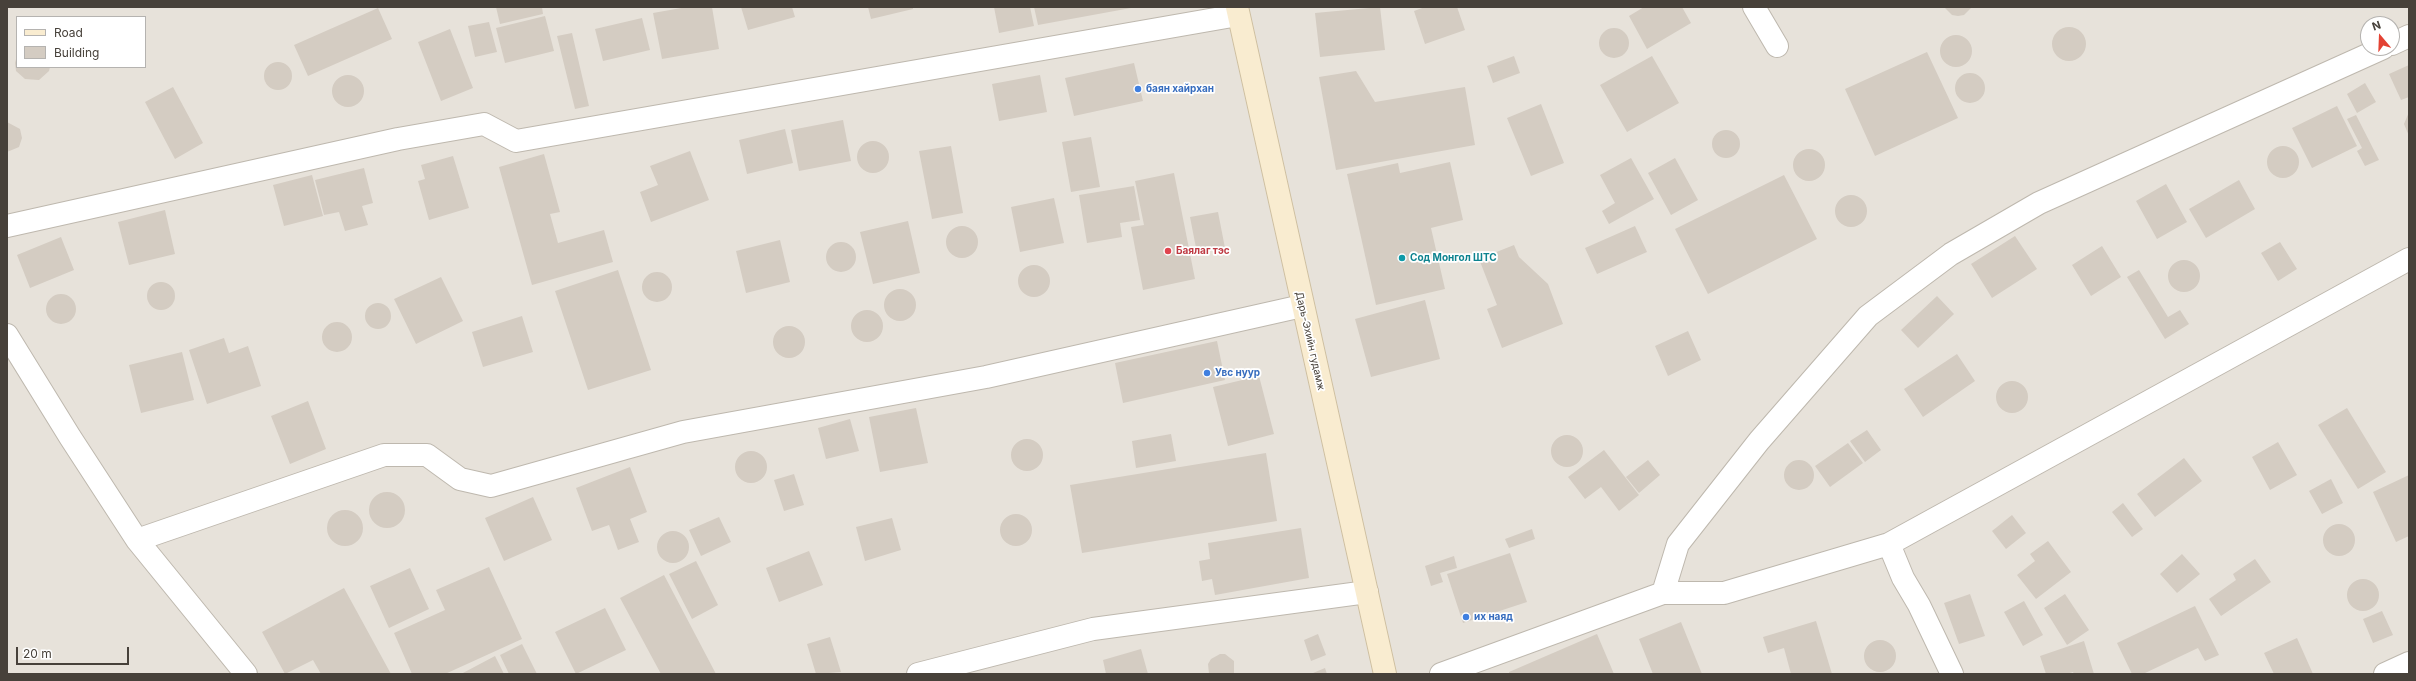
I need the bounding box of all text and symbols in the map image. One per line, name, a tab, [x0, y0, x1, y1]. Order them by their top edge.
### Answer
legend	[16, 16, 146, 68]
north arrow	[2360, 16, 2400, 56]
text: N	[2370, 18, 2383, 34]
text: Road	[54, 25, 83, 40]
text: Building	[54, 45, 99, 60]
place label: баян хайрхан	[1146, 83, 1214, 95]
marker: баян хайрхан	[1133, 84, 1143, 94]
place label: Баялаг тэс	[1176, 245, 1230, 257]
marker: Баялаг тэс	[1163, 246, 1173, 256]
place label: Сод Монгол ШТС	[1410, 252, 1497, 264]
marker: Сод Монгол ШТС	[1397, 253, 1407, 263]
street label: Дарь-Эхийн гудамж	[1293, 291, 1327, 391]
place label: Увс нуур	[1215, 367, 1260, 379]
marker: Увс нуур	[1202, 368, 1212, 378]
place label: их наяд	[1474, 611, 1513, 623]
marker: их наяд	[1461, 612, 1471, 622]
scale bar	[18, 639, 131, 665]
text: 20 m	[23, 646, 52, 661]

